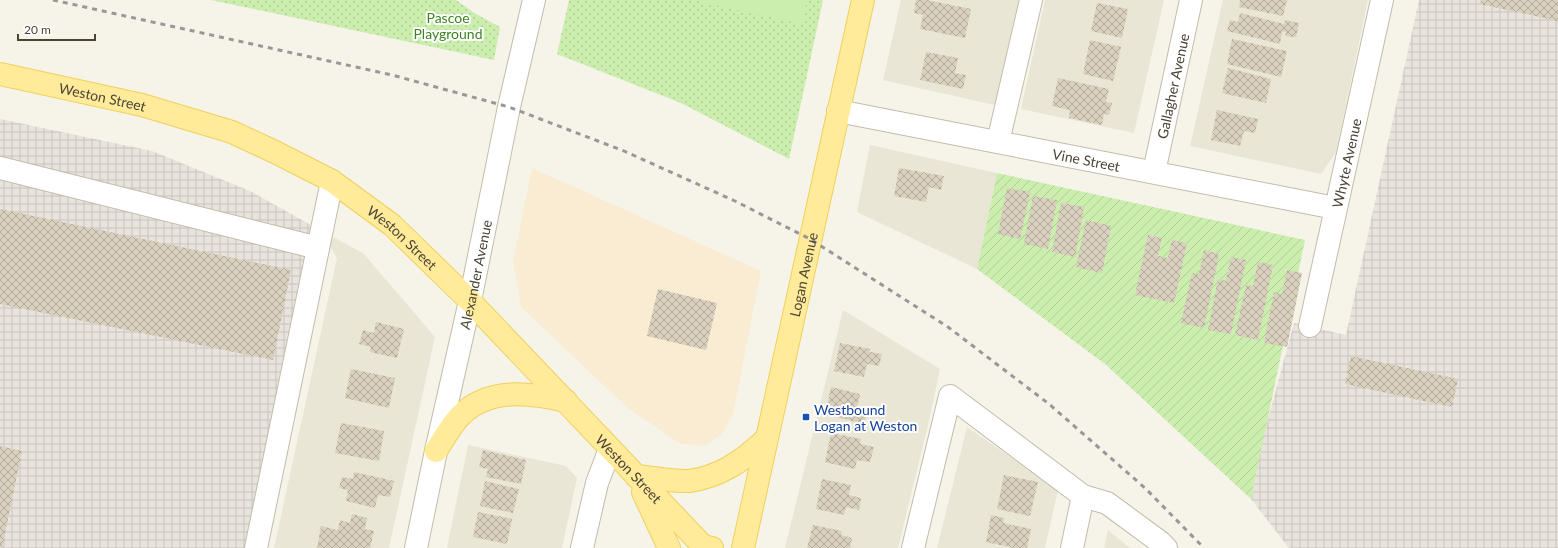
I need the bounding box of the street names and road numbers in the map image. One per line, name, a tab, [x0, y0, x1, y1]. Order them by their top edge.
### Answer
street label: Gallagher Avenue	[1153, 32, 1192, 140]
street label: Weston Street	[58, 79, 148, 114]
street label: Whyte Avenue	[1328, 117, 1364, 209]
street label: Vine Street	[1051, 145, 1122, 174]
street label: Weston Street	[364, 201, 441, 273]
street label: Alexander Avenue	[455, 218, 495, 331]
street label: Logan Avenue	[785, 231, 820, 318]
street label: Weston Street	[593, 430, 666, 506]

